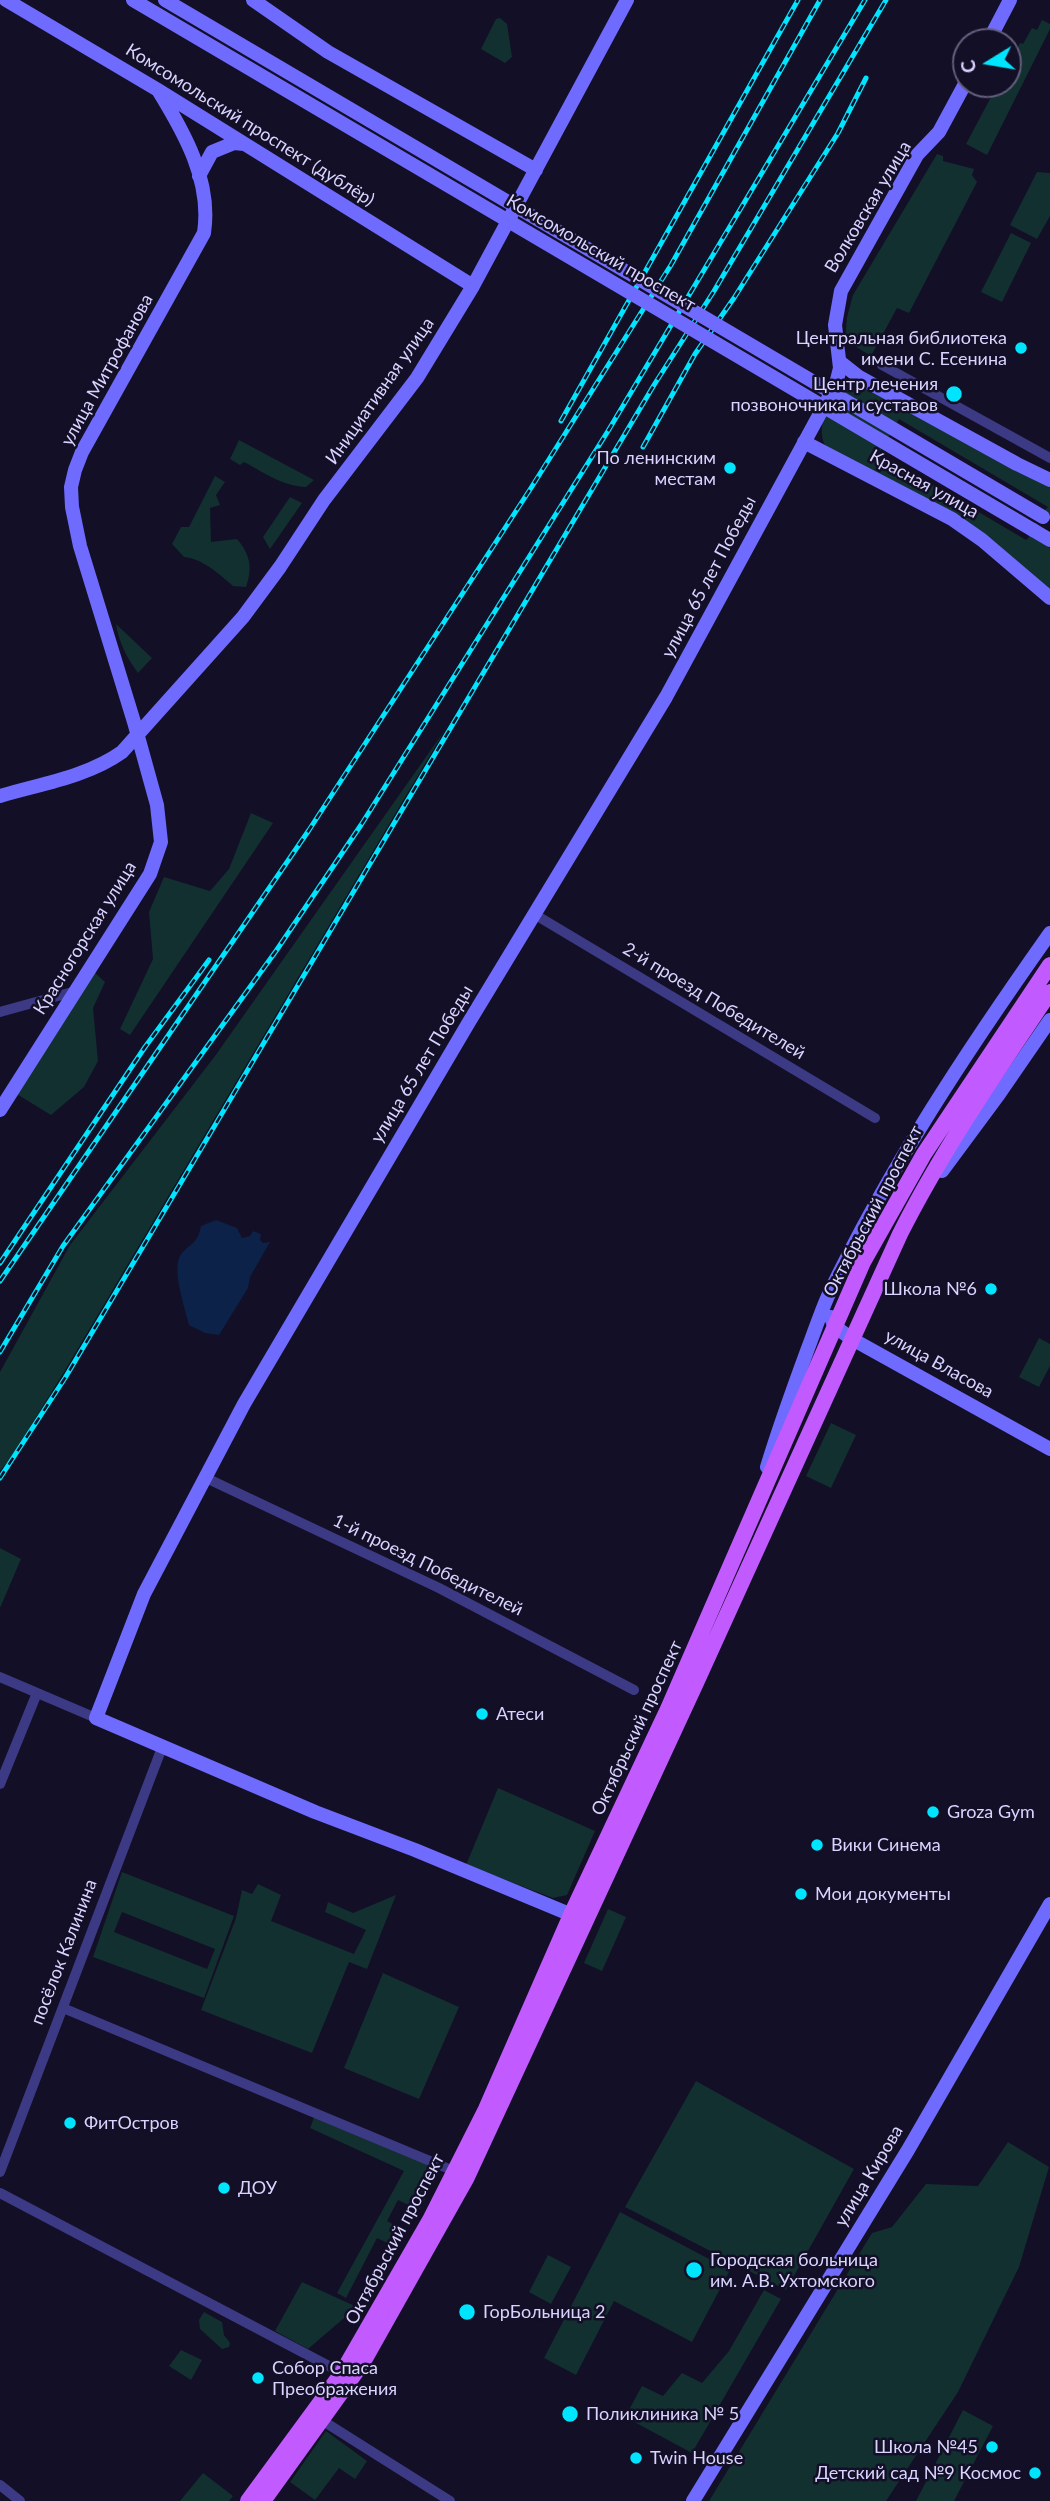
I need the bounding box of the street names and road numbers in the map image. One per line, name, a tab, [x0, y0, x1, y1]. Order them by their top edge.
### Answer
street label: Комсомольский проспект (дублёр)	[122, 39, 378, 211]
street label: Волковская улица	[820, 137, 916, 277]
street label: Комсомольский проспект	[502, 190, 700, 316]
street label: улица Митрофанова	[56, 290, 158, 450]
street label: Инициативная улица	[321, 313, 439, 469]
street label: Красная улица	[866, 445, 982, 523]
street label: улица 65 лет Победы	[657, 492, 761, 662]
street label: Красногорская улица	[29, 857, 141, 1019]
street label: 2-й проезд Победителей	[619, 938, 809, 1064]
street label: улица 65 лет Победы	[366, 981, 478, 1147]
street label: Октябрьский проспект	[819, 1122, 927, 1300]
street label: улица Власова	[881, 1325, 997, 1403]
street label: 1-й проезд Победителей	[329, 1509, 527, 1621]
street label: Октябрьский проспект	[587, 1637, 687, 1819]
street label: посёлок Калинина	[26, 1876, 102, 2028]
street label: улица Кирова	[830, 2121, 908, 2231]
street label: Октябрьский проспект	[341, 2150, 449, 2328]

